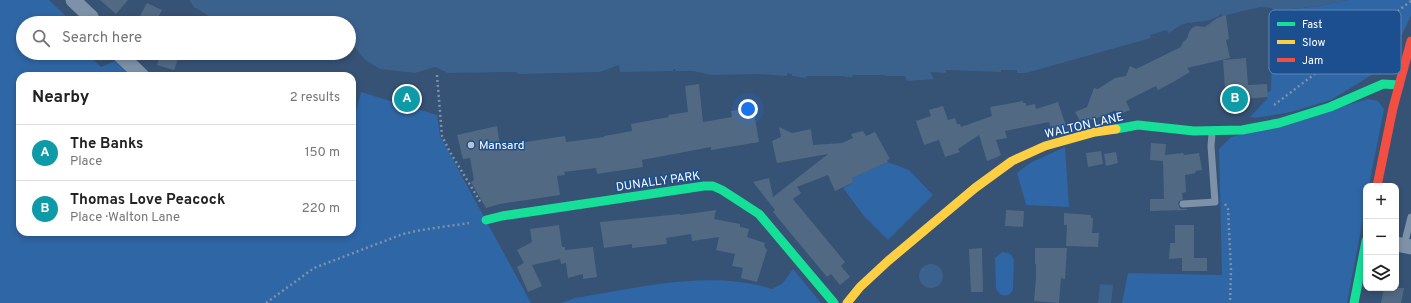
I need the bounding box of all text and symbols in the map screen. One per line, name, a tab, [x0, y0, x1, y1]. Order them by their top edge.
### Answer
legend	[1269, 10, 1401, 74]
search box	[16, 16, 356, 60]
text: Fast	[1302, 18, 1322, 32]
icon: search	[30, 27, 52, 49]
text: Search here	[62, 29, 142, 48]
text: Slow	[1302, 36, 1325, 50]
text: Jam	[1302, 54, 1323, 68]
pin: A	[394, 84, 420, 114]
pin: B	[1222, 84, 1248, 114]
text: Nearby	[32, 87, 89, 109]
text: 2 results	[290, 90, 340, 106]
your location	[738, 99, 758, 119]
street label: WALTON LANE	[1043, 109, 1125, 143]
text: The Banks	[70, 135, 143, 154]
place label: Mansard	[479, 138, 525, 154]
marker: Mansard	[466, 140, 476, 150]
text: A	[40, 145, 50, 161]
text: 150 m	[305, 145, 340, 161]
text: Place	[70, 154, 102, 170]
street label: DUNALLY PARK	[615, 168, 701, 196]
map controls	[1363, 183, 1399, 291]
button: +	[1363, 183, 1399, 219]
text: Thomas Love Peacock	[70, 191, 225, 210]
text: B	[41, 201, 49, 217]
text: 220 m	[302, 201, 340, 217]
text: Place · Walton Lane	[70, 210, 180, 226]
button: −	[1363, 219, 1399, 255]
button: layers	[1363, 255, 1399, 291]

